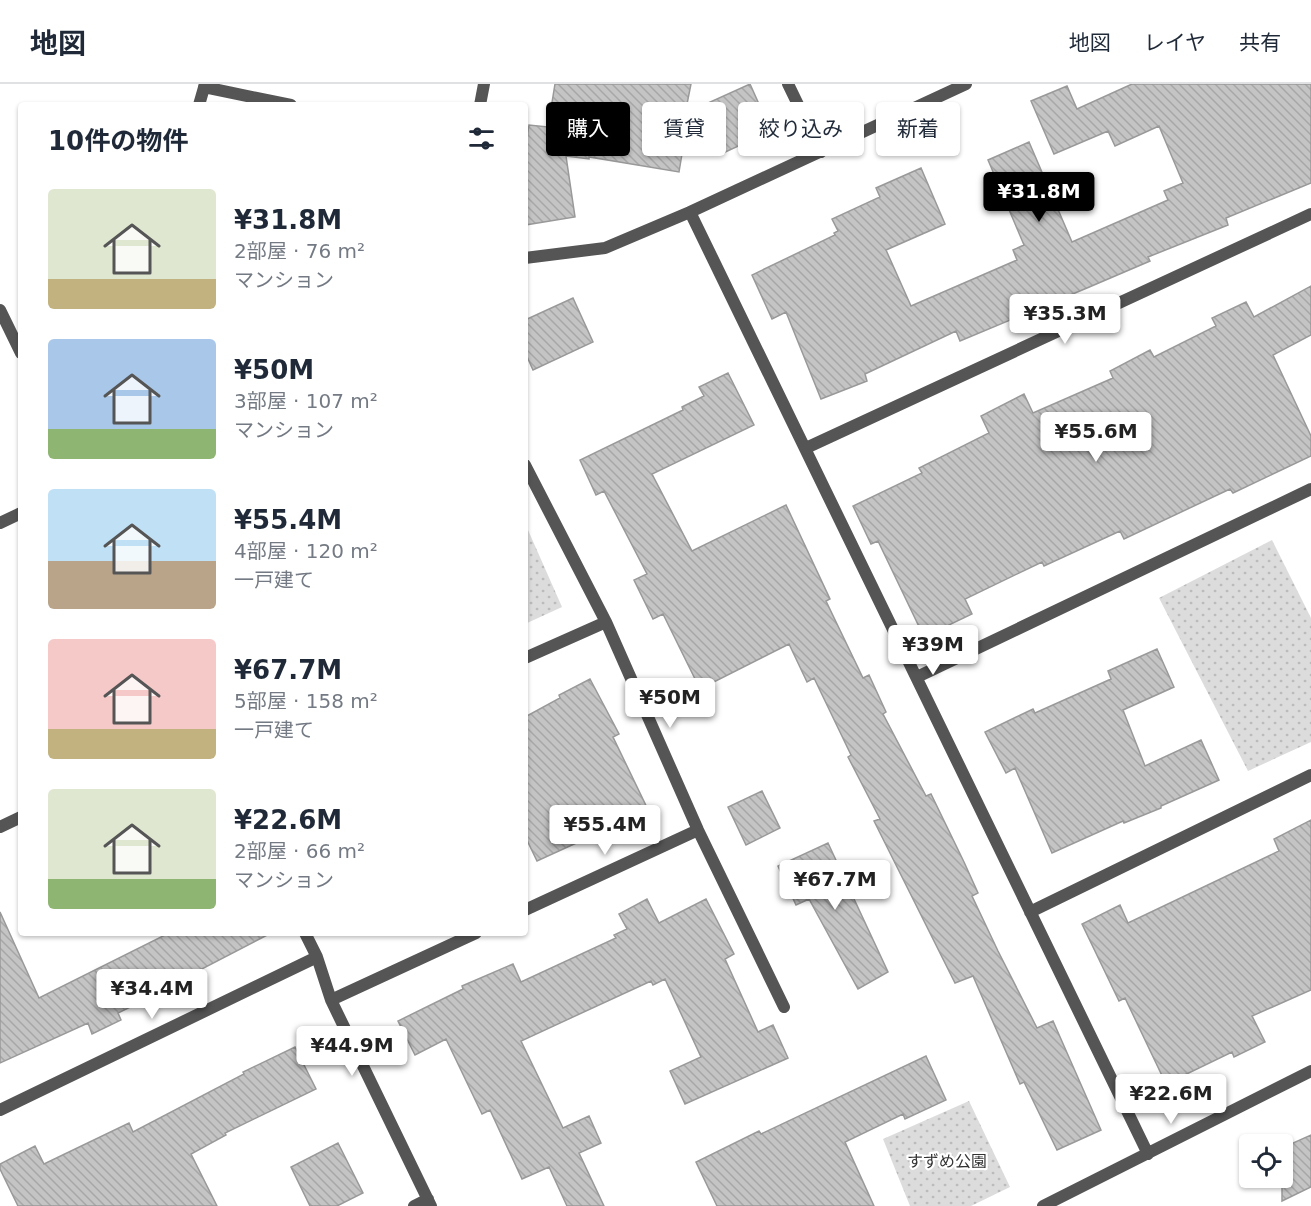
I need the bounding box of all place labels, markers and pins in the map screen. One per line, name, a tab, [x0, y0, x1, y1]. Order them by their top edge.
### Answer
pin: ¥31.8M	[990, 172, 1088, 223]
pin: ¥35.3M	[1016, 294, 1114, 345]
pin: ¥55.6M	[1047, 412, 1145, 463]
pin: ¥39M	[897, 625, 969, 676]
pin: ¥50M	[634, 678, 706, 729]
pin: ¥55.4M	[556, 805, 654, 856]
pin: ¥67.7M	[786, 860, 884, 911]
pin: ¥34.4M	[103, 969, 201, 1020]
pin: ¥44.9M	[303, 1026, 401, 1077]
pin: ¥22.6M	[1122, 1074, 1220, 1125]

